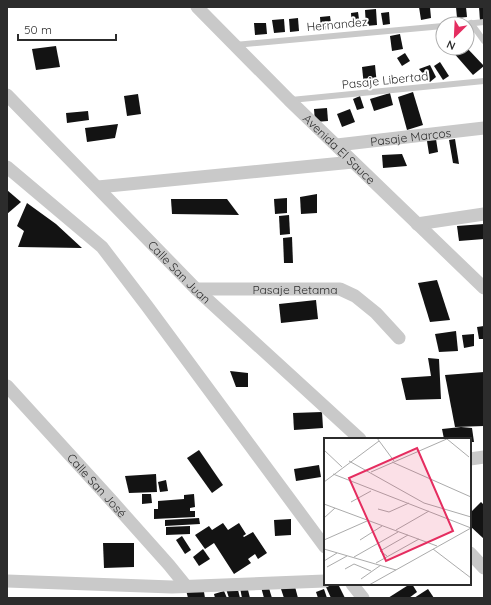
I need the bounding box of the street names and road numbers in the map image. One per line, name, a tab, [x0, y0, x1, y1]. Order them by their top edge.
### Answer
street label: Hernandez	[306, 14, 368, 34]
street label: Pasaje Libertad	[341, 68, 429, 92]
street label: Avenida El Sauce	[300, 111, 379, 187]
street label: Pasaje Marcos	[369, 124, 452, 149]
street label: Calle San Juan	[145, 237, 214, 306]
street label: Pasaje Retama	[252, 282, 338, 297]
street label: Calle San José	[64, 450, 130, 520]

